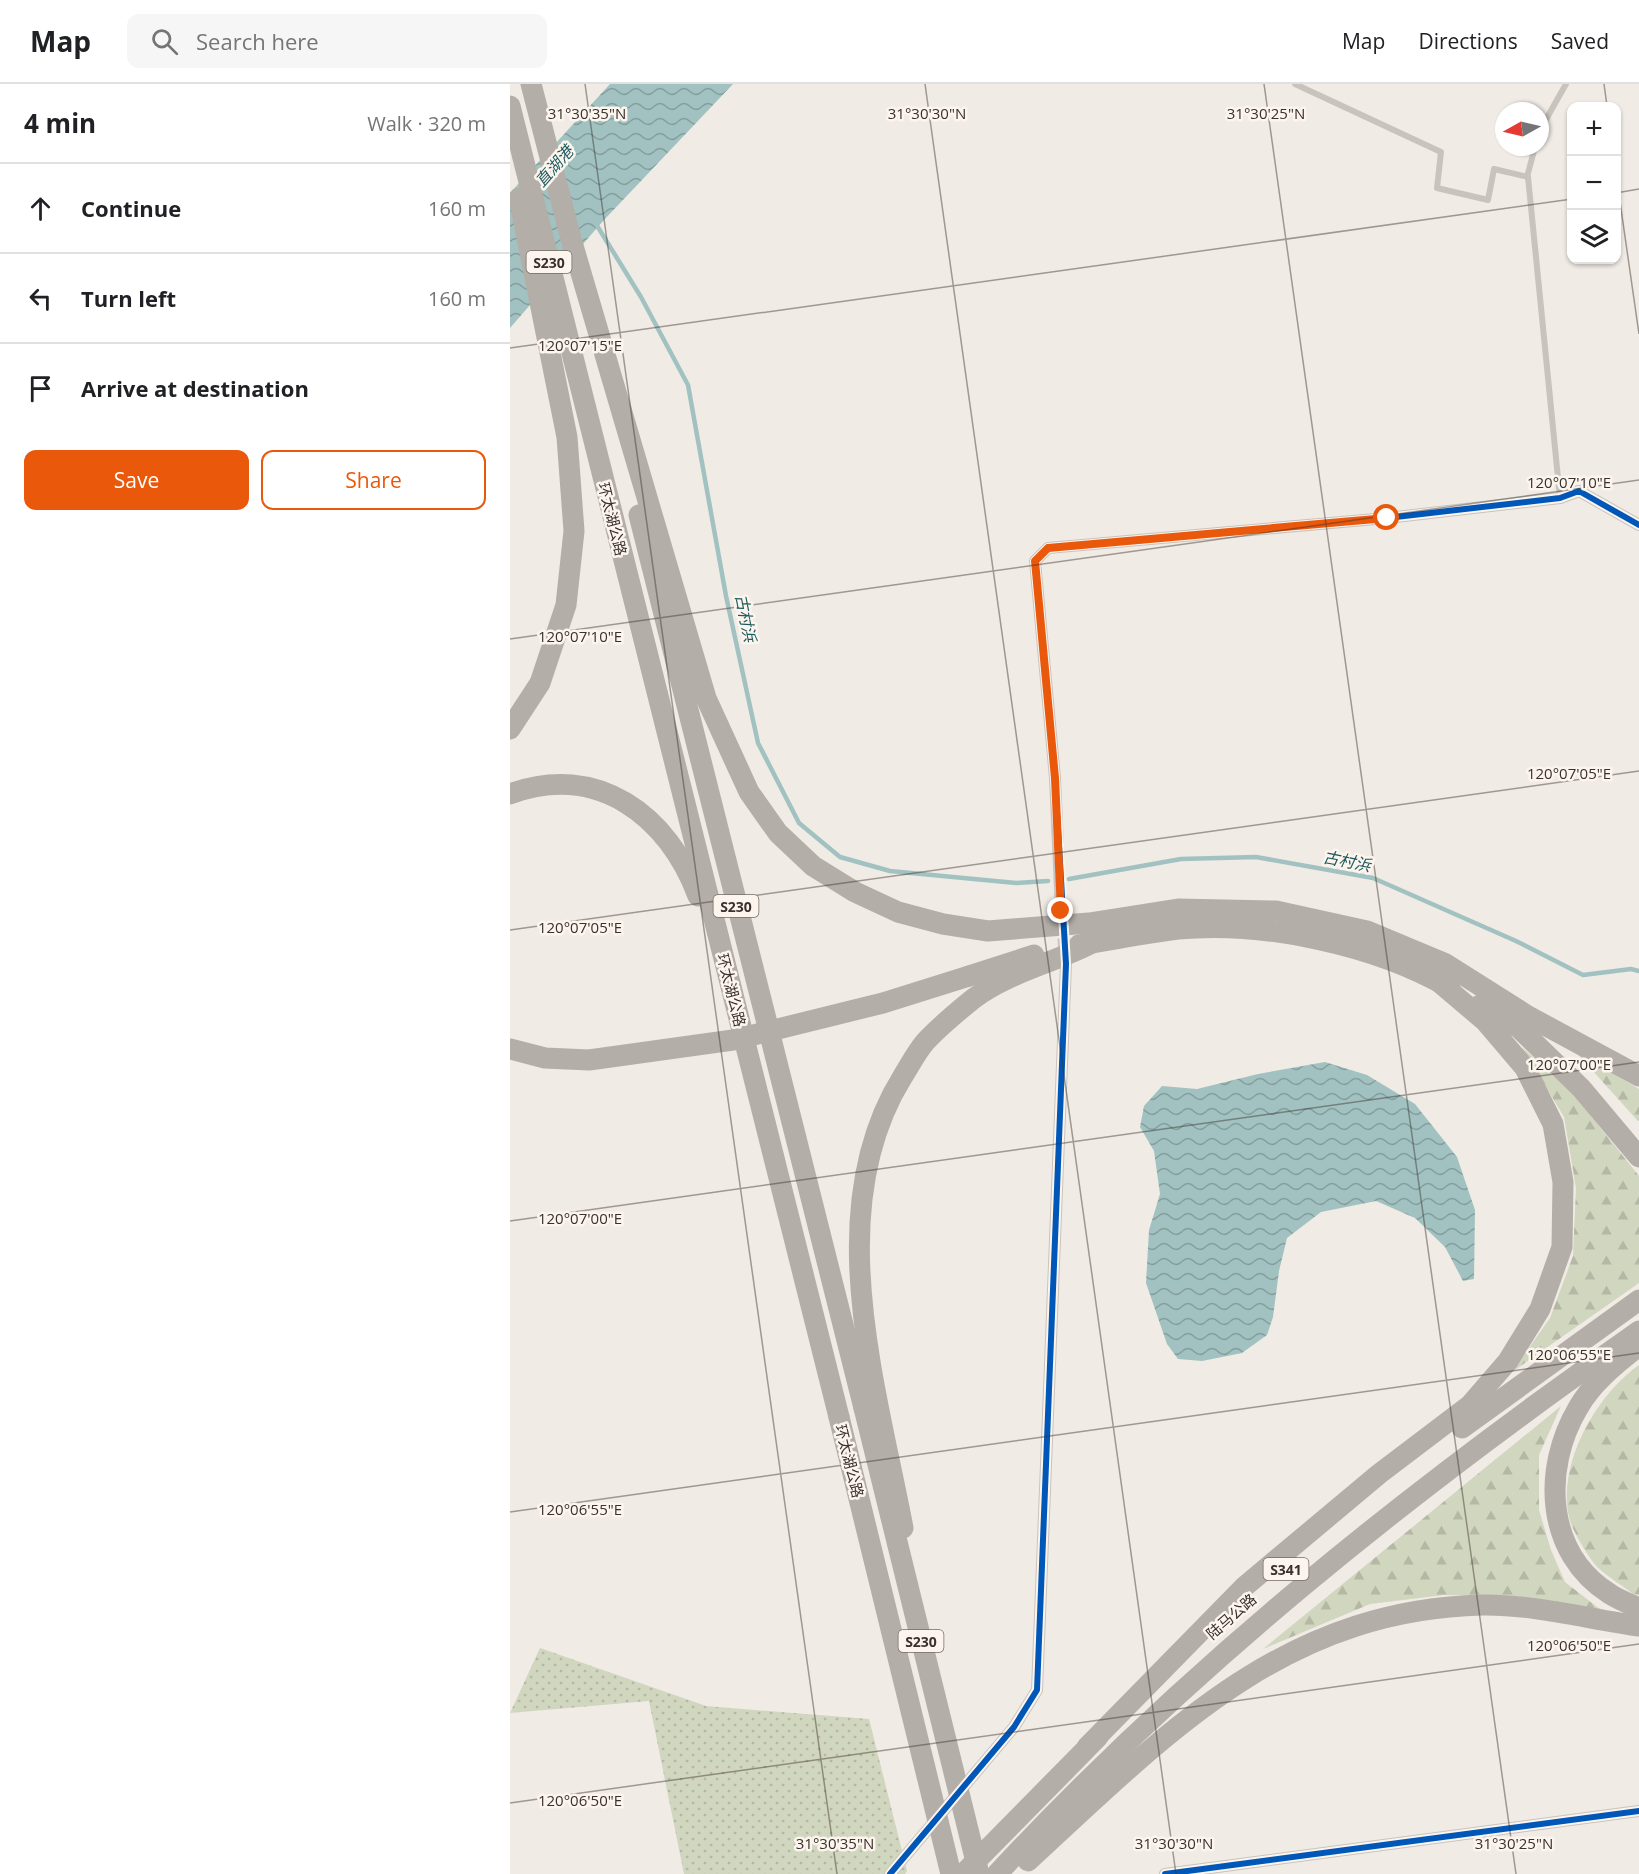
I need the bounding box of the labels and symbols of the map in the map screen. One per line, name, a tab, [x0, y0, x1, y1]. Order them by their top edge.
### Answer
north arrow	[1495, 102, 1549, 156]
text: 31°30'35"N	[548, 103, 626, 123]
text: 31°30'30"N	[888, 103, 966, 123]
text: 31°30'25"N	[1227, 103, 1305, 123]
water label: 直湖港	[530, 139, 579, 191]
road number: S230	[526, 251, 572, 273]
text: 120°07'15"E	[538, 335, 622, 355]
text: 120°07'10"E	[1527, 472, 1611, 492]
street label: 环太湖公路	[594, 480, 632, 558]
route start	[1373, 504, 1399, 530]
water label: 古村浜	[731, 592, 762, 646]
text: 120°07'10"E	[538, 626, 622, 646]
text: 120°07'05"E	[1527, 763, 1611, 783]
water label: 古村浜	[1321, 846, 1375, 877]
road number: S230	[714, 895, 758, 917]
route end	[1047, 897, 1073, 923]
text: 120°07'05"E	[538, 917, 622, 937]
street label: 环太湖公路	[713, 951, 751, 1029]
text: 120°07'00"E	[1527, 1054, 1611, 1074]
text: 120°07'00"E	[538, 1208, 622, 1228]
text: 120°06'55"E	[1527, 1344, 1611, 1364]
street label: 环太湖公路	[831, 1422, 869, 1500]
text: 120°06'55"E	[538, 1499, 622, 1519]
road number: S341	[1264, 1558, 1308, 1580]
street label: 陆马公路	[1202, 1589, 1260, 1643]
road number: S230	[898, 1630, 944, 1652]
text: 120°06'50"E	[1527, 1635, 1611, 1655]
text: 120°06'50"E	[538, 1790, 622, 1810]
text: 31°30'35"N	[796, 1833, 874, 1853]
text: 31°30'30"N	[1135, 1833, 1213, 1853]
text: 31°30'25"N	[1475, 1833, 1553, 1853]

